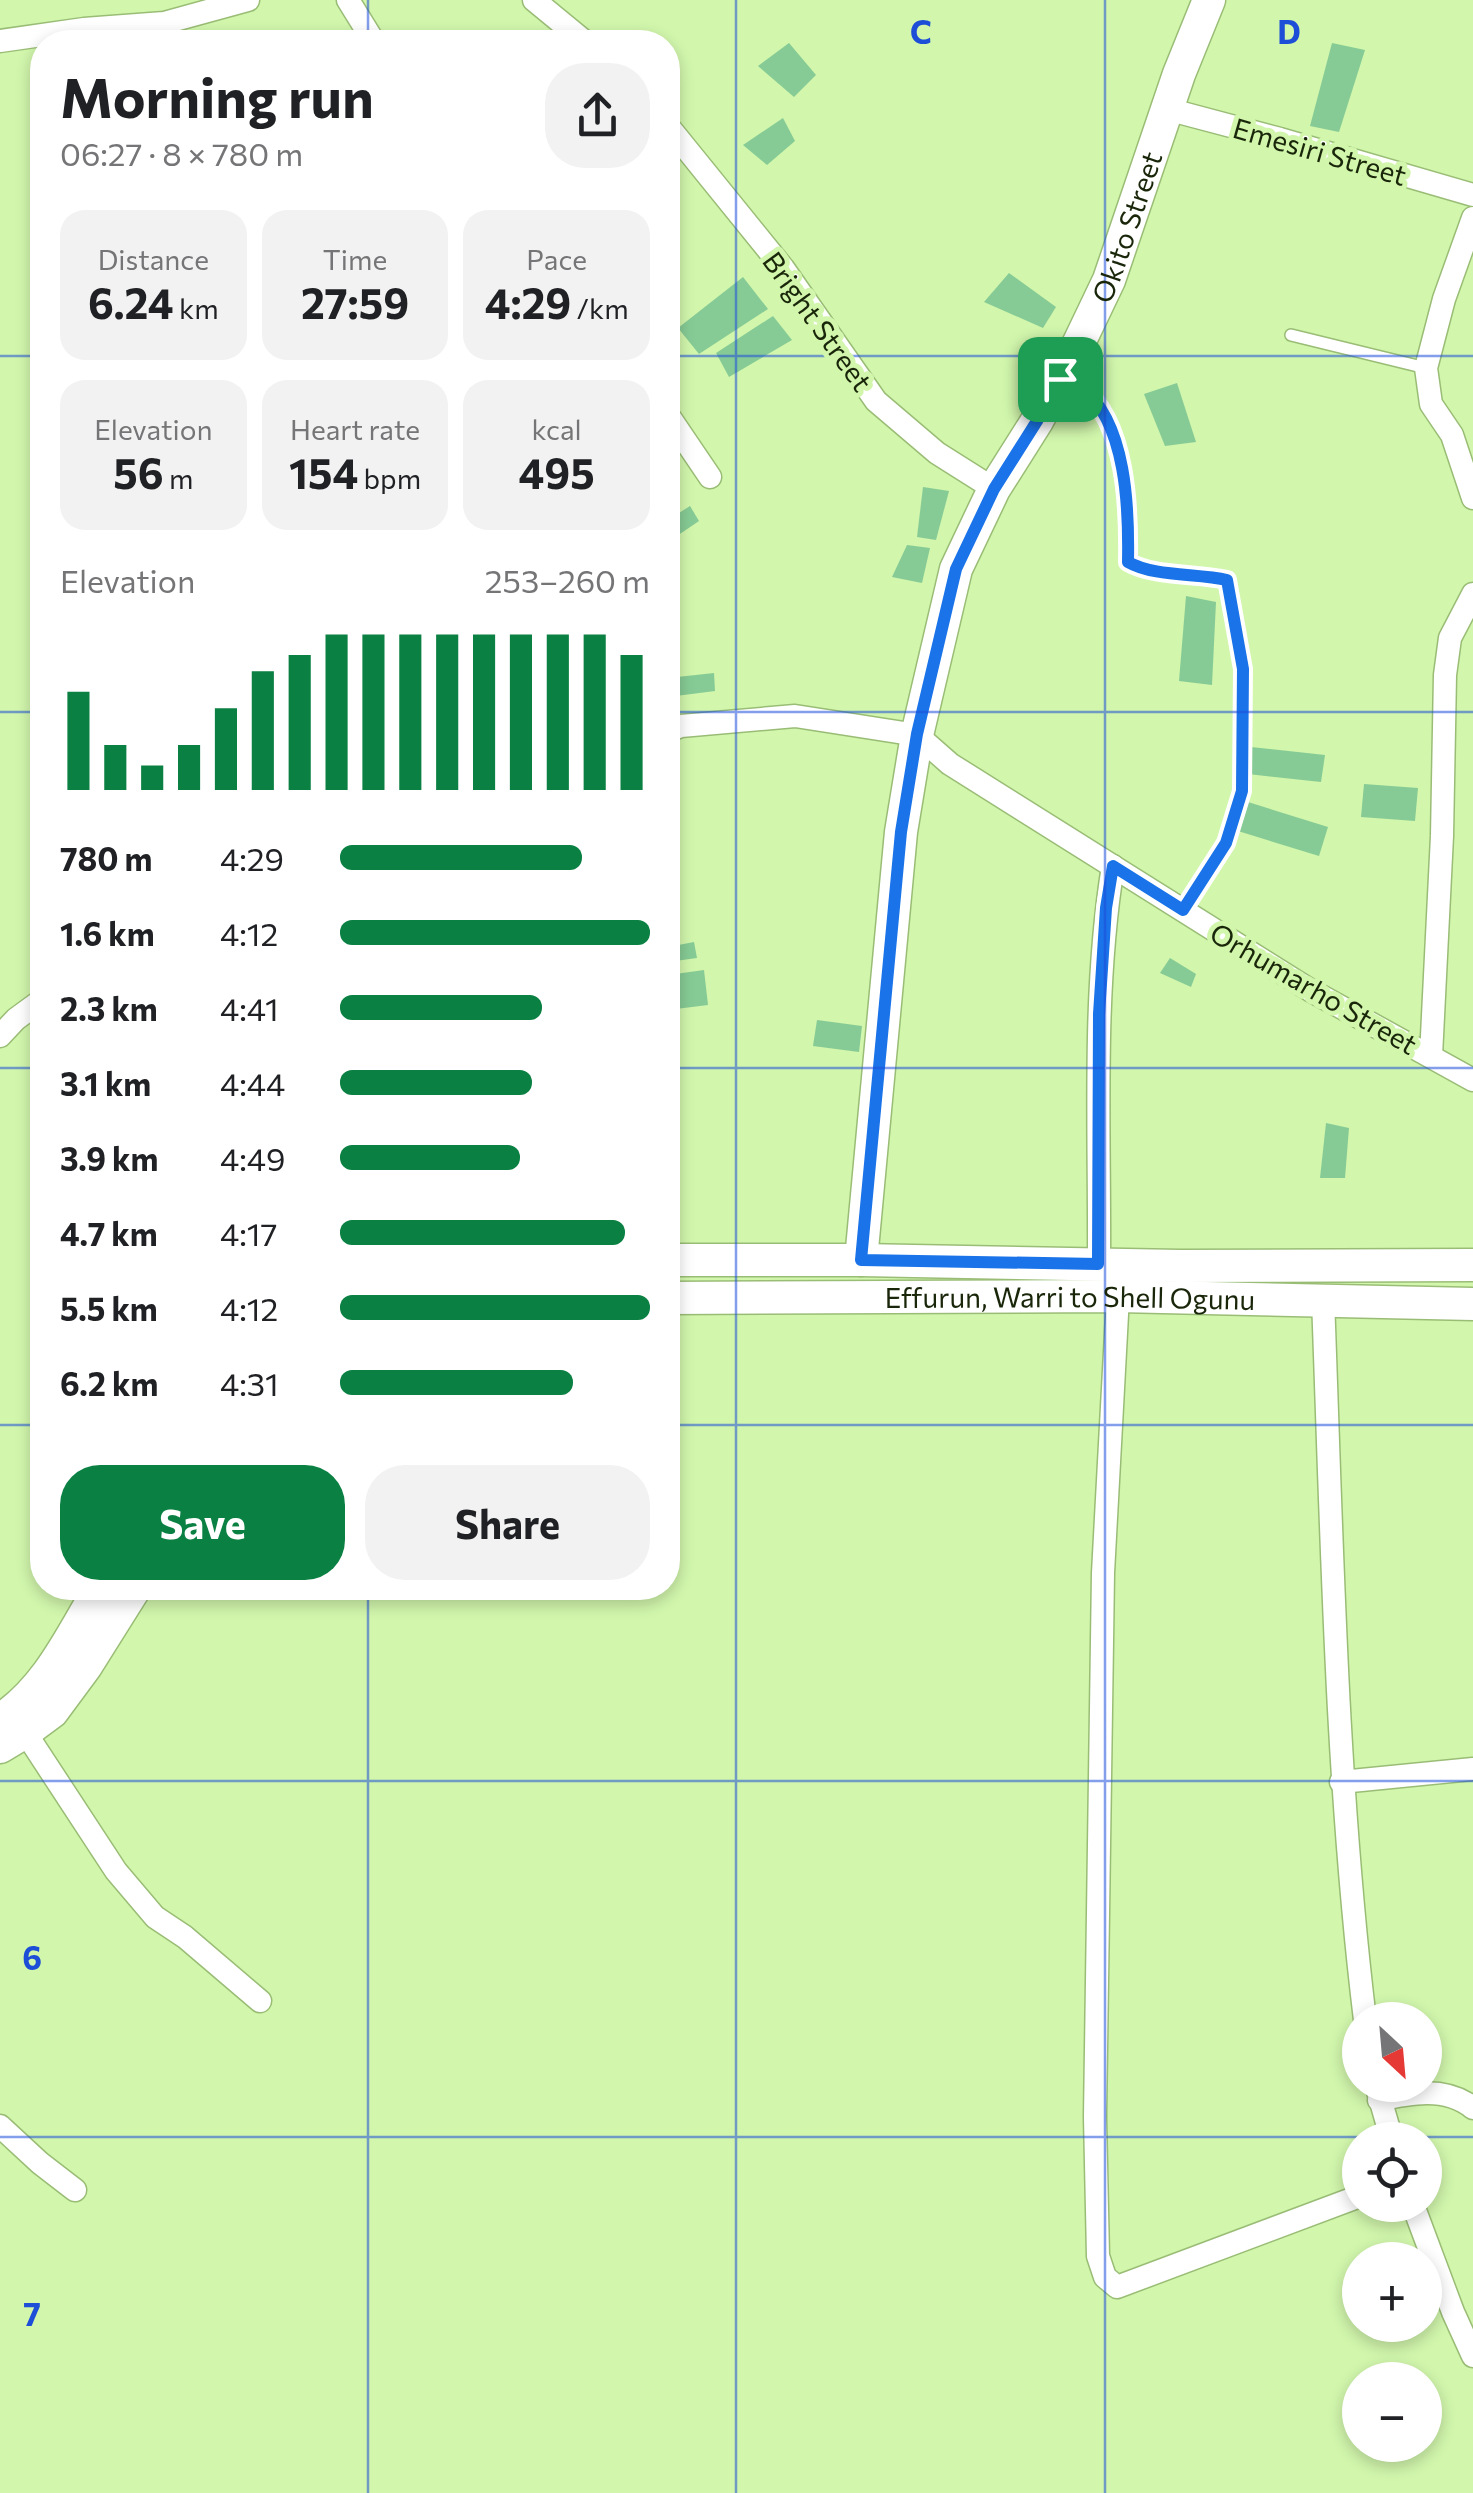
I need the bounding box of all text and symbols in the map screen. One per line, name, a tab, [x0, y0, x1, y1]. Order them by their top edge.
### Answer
text: C	[910, 11, 932, 51]
text: D	[1277, 11, 1301, 51]
text: Morning run	[60, 62, 374, 129]
button: share	[545, 63, 650, 168]
street label: Emesiri Street	[1229, 110, 1411, 192]
text: 06:27 · 8 × 780 m	[60, 133, 303, 173]
street label: Okito Street	[1084, 147, 1168, 308]
text: Distance	[98, 242, 209, 276]
text: Time	[323, 242, 387, 276]
text: Pace	[526, 242, 587, 276]
street label: Bright Street	[756, 245, 880, 397]
text: 6.24	[88, 276, 174, 328]
text: 27:59	[301, 276, 409, 328]
text: 4:29	[485, 276, 571, 328]
text: km	[174, 291, 219, 325]
text: /km	[571, 291, 629, 325]
pin	[1018, 337, 1103, 422]
icon: arrive	[1033, 352, 1088, 407]
text: Elevation	[94, 412, 212, 446]
text: Heart rate	[290, 412, 420, 446]
text: kcal	[532, 412, 582, 446]
text: 56	[113, 446, 164, 498]
text: 154	[289, 446, 358, 498]
text: 495	[519, 446, 595, 498]
text: m	[164, 461, 193, 495]
text: bpm	[358, 461, 421, 495]
text: Elevation	[60, 560, 195, 600]
text: 253–260 m	[485, 560, 650, 600]
text: 780 m	[60, 838, 152, 878]
text: 4:29	[220, 838, 284, 878]
text: 1.6 km	[60, 913, 155, 953]
text: 4:12	[220, 913, 278, 953]
street label: Orhumarho Street	[1204, 915, 1424, 1061]
text: 2.3 km	[60, 988, 158, 1028]
text: 4:41	[220, 988, 279, 1028]
text: 3.1 km	[60, 1063, 151, 1103]
text: 4:44	[220, 1063, 285, 1103]
text: 3.9 km	[60, 1138, 158, 1178]
text: 4:49	[220, 1138, 285, 1178]
text: 4.7 km	[60, 1213, 158, 1253]
text: 4:17	[220, 1213, 277, 1253]
street label: Effurun, Warri to Shell Ogunu	[885, 1279, 1256, 1316]
text: 5.5 km	[60, 1288, 158, 1328]
text: 4:12	[220, 1288, 278, 1328]
text: 6.2 km	[60, 1363, 158, 1403]
text: 4:31	[220, 1363, 279, 1403]
button: Save	[60, 1465, 345, 1580]
button: Share	[365, 1465, 650, 1580]
text: 6	[22, 1937, 42, 1977]
north arrow	[1342, 2002, 1442, 2102]
map controls	[1342, 2002, 1442, 2462]
button: locate	[1342, 2122, 1442, 2222]
button: +	[1342, 2242, 1442, 2342]
text: 7	[23, 2293, 41, 2333]
button: −	[1342, 2362, 1442, 2462]

